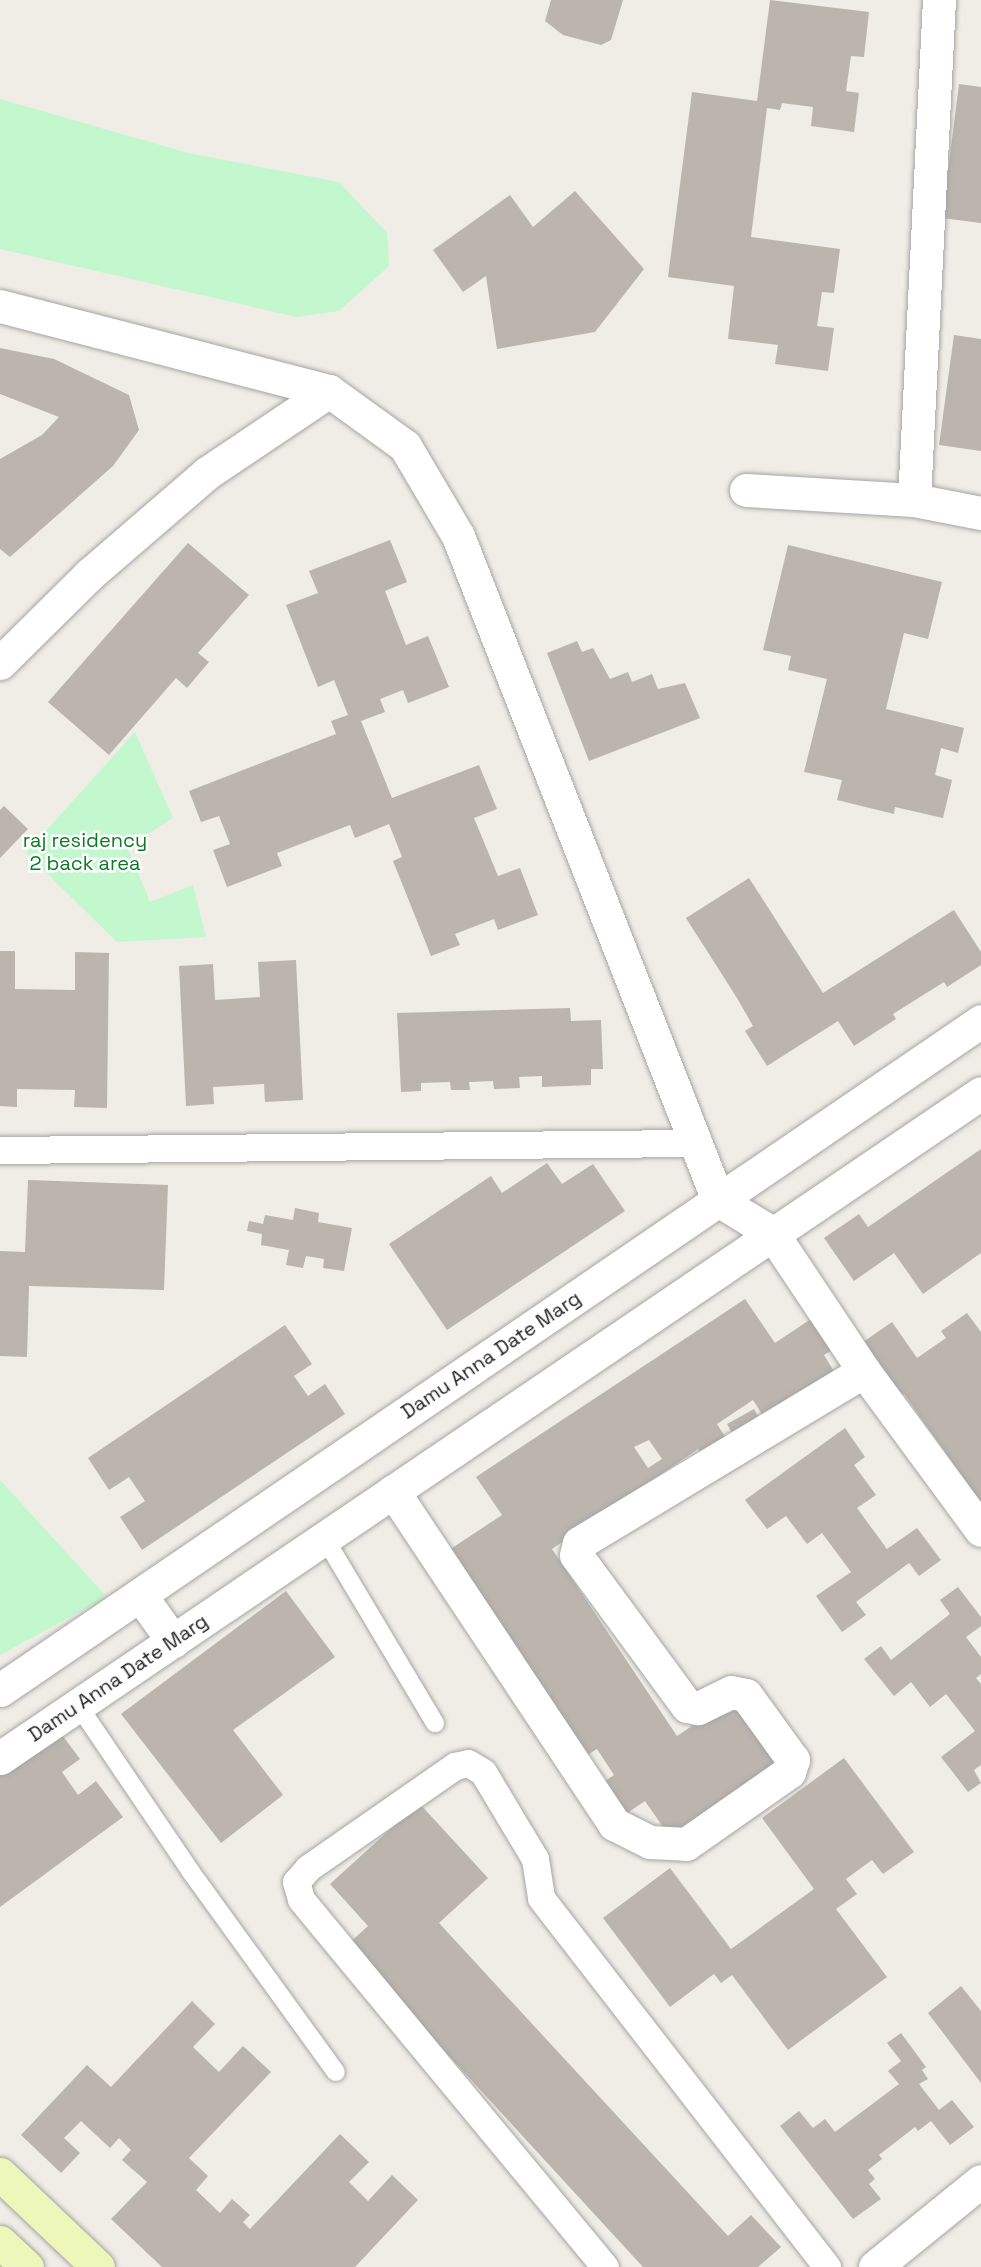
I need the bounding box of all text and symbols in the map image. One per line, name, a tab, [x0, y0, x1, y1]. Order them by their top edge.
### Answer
park label: raj residency 2 back area	[23, 828, 147, 875]
street label: Damu Anna Date Marg	[397, 1286, 585, 1424]
street label: Damu Anna Date Marg	[24, 1609, 212, 1747]

